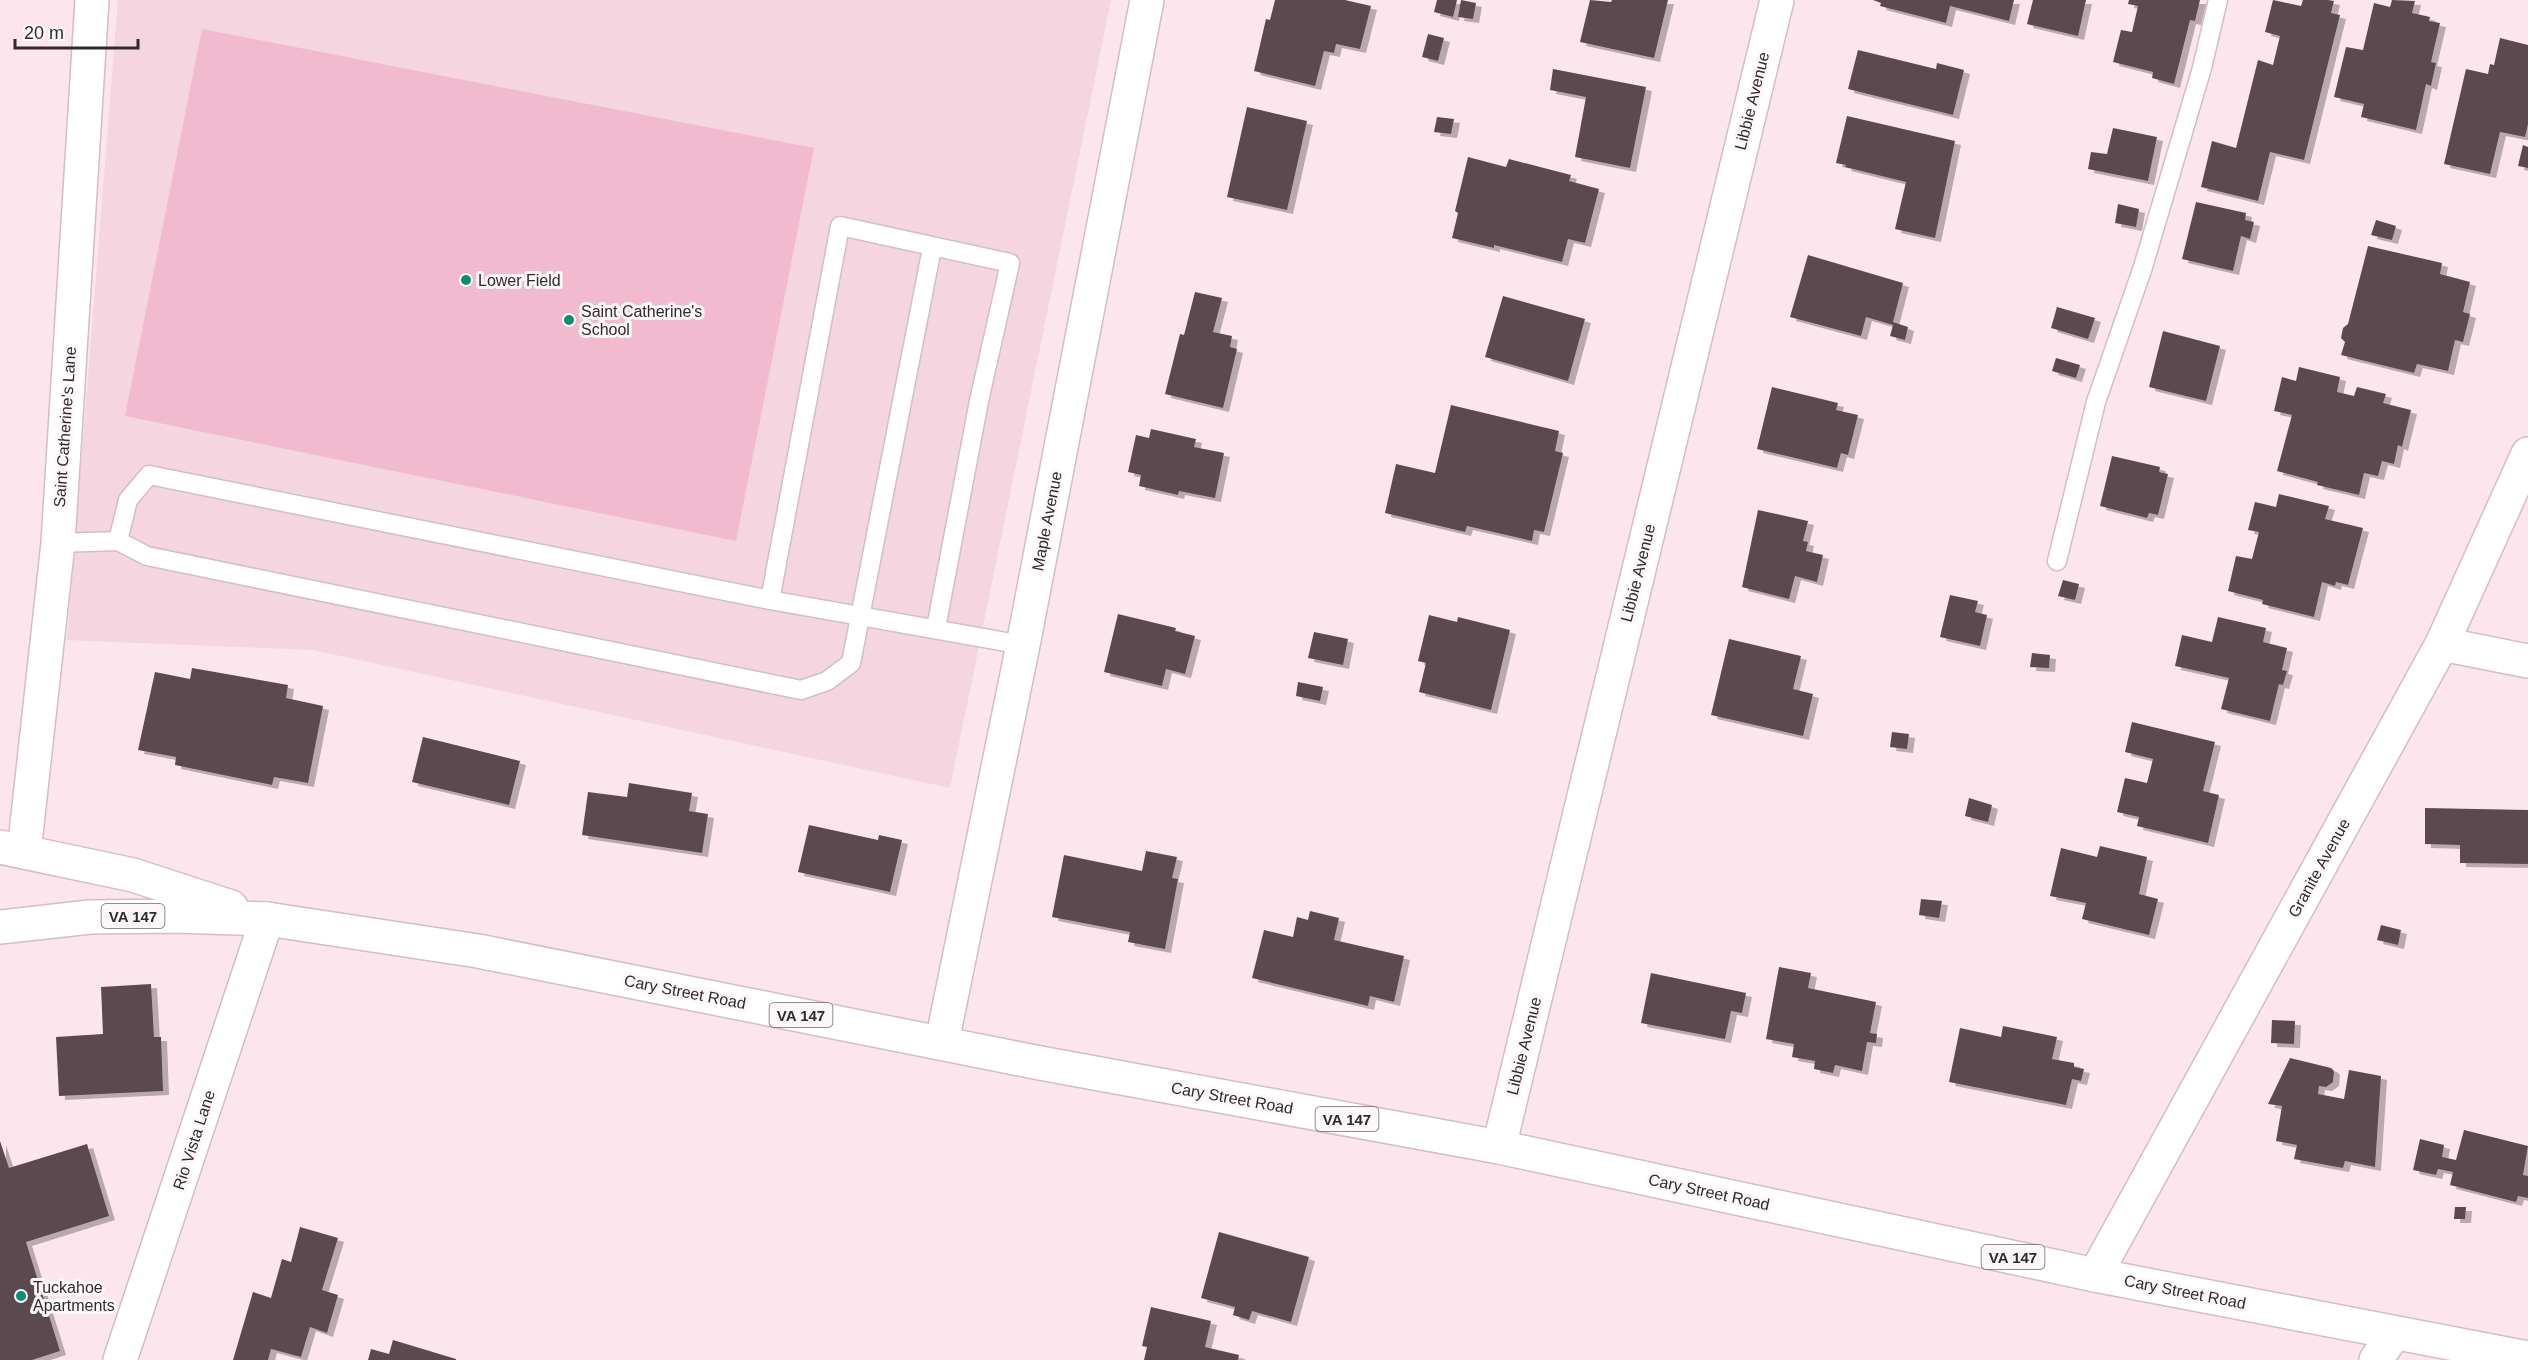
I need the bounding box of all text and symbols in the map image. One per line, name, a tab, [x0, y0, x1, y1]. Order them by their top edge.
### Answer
scale bar	[15, 12, 138, 50]
text: 20 m	[24, 23, 64, 43]
street label: Libbie Avenue	[1732, 50, 1772, 152]
place label: Lower Field	[478, 272, 561, 289]
marker: Lower Field	[459, 273, 473, 287]
place label: Saint Catherine's School	[581, 303, 702, 338]
marker: Saint Catherine's School	[562, 313, 576, 327]
street label: Saint Catherine's Lane	[51, 346, 79, 508]
street label: Maple Avenue	[1029, 470, 1065, 572]
street label: Libbie Avenue	[1618, 522, 1658, 624]
street label: Granite Avenue	[2285, 816, 2353, 920]
road number: VA 147	[102, 904, 164, 928]
street label: Cary Street Road	[623, 972, 747, 1012]
street label: Libbie Avenue	[1504, 995, 1544, 1097]
road number: VA 147	[770, 1003, 832, 1027]
street label: Cary Street Road	[1170, 1079, 1294, 1117]
street label: Rio Vista Lane	[170, 1088, 218, 1192]
road number: VA 147	[1316, 1107, 1378, 1131]
street label: Cary Street Road	[1647, 1171, 1771, 1213]
road number: VA 147	[1982, 1245, 2044, 1269]
street label: Cary Street Road	[2123, 1272, 2247, 1312]
place label: Tuckahoe Apartments	[33, 1279, 115, 1314]
marker: Tuckahoe Apartments	[14, 1289, 28, 1303]

